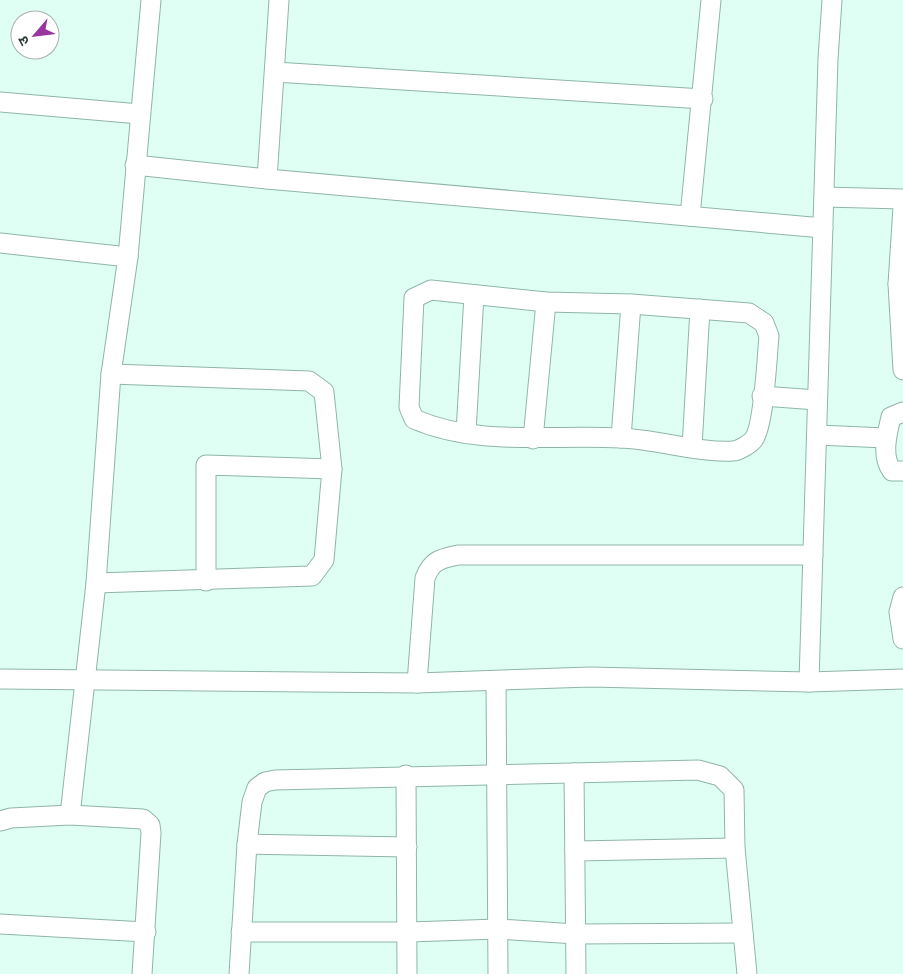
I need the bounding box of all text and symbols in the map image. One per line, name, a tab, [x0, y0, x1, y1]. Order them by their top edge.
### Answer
north arrow	[10, 10, 60, 60]
text: उ	[14, 33, 33, 48]

